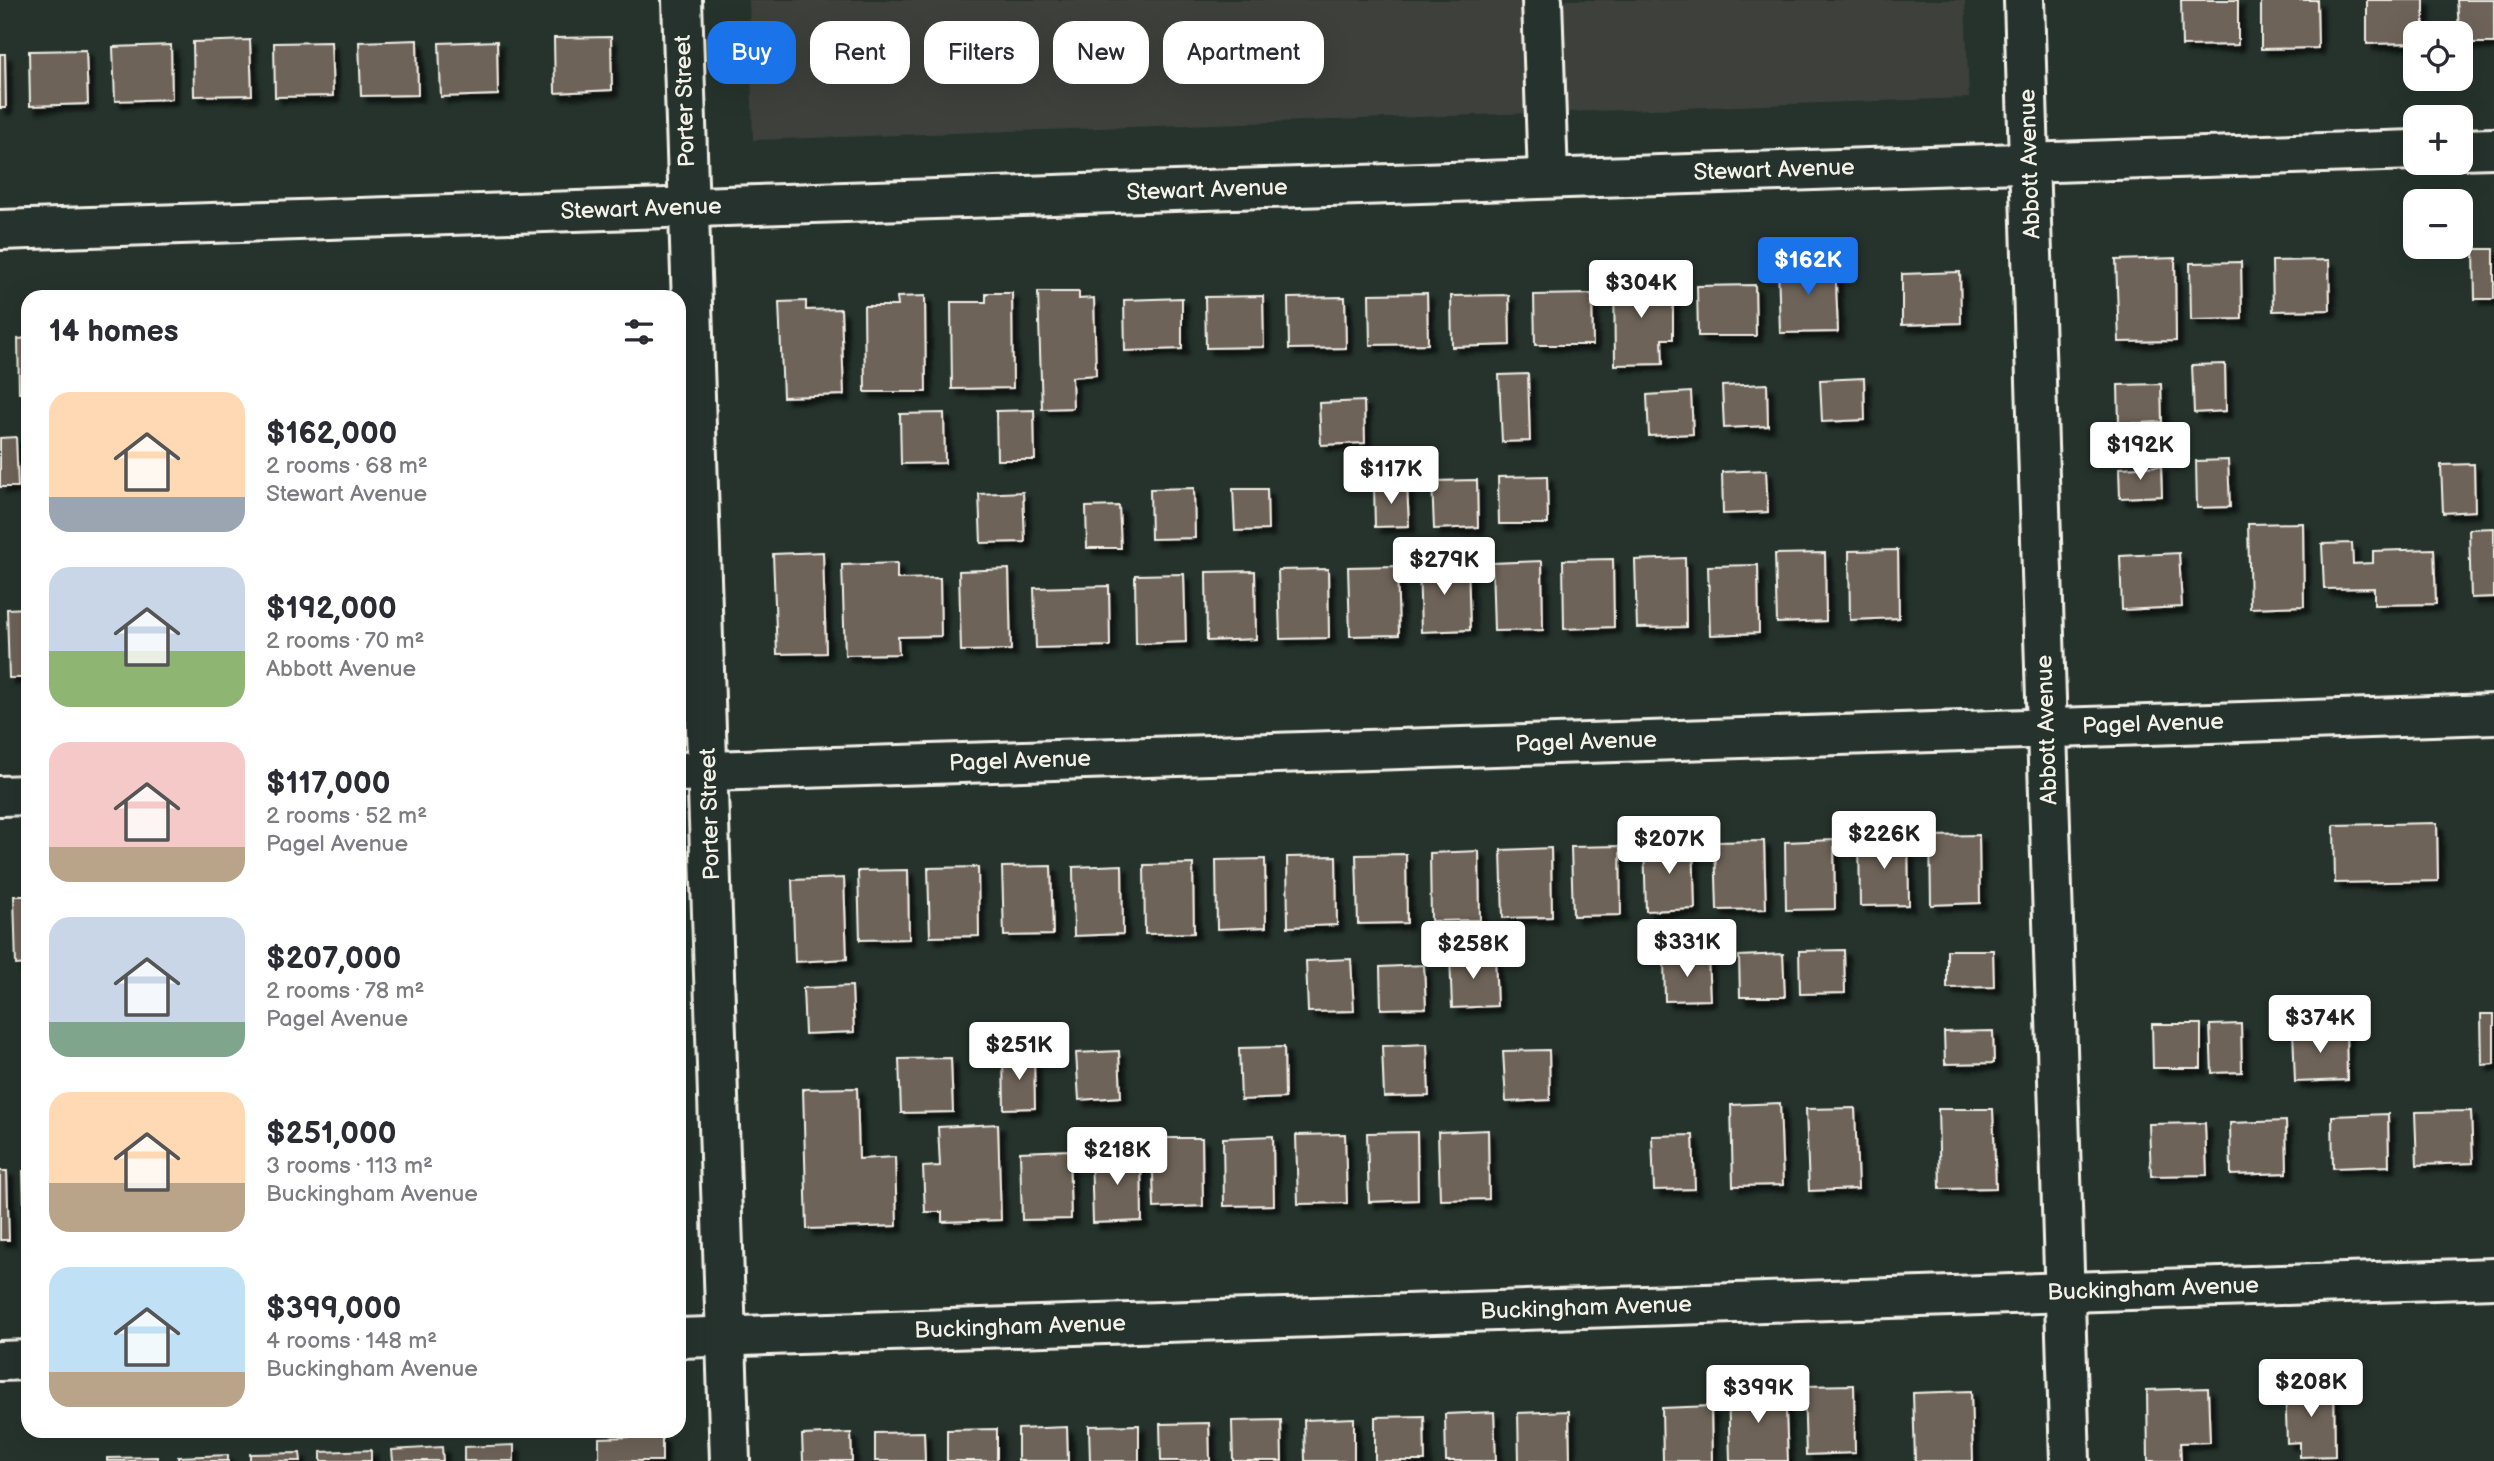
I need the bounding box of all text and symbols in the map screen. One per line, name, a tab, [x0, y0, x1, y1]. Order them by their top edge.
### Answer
chip: Buy	[707, 21, 796, 84]
chip: Rent	[810, 21, 910, 84]
chip: Filters	[924, 21, 1039, 84]
chip: New	[1053, 21, 1149, 84]
chip: Apartment	[1163, 21, 1324, 84]
map controls	[2403, 21, 2473, 259]
button: locate	[2403, 21, 2473, 91]
street label: Porter Street	[669, 34, 701, 168]
street label: Abbott Avenue	[2013, 88, 2047, 240]
button: +	[2403, 105, 2473, 175]
street label: Stewart Avenue	[1693, 153, 1855, 187]
street label: Stewart Avenue	[1126, 173, 1288, 207]
button: −	[2403, 189, 2473, 259]
street label: Stewart Avenue	[560, 192, 722, 226]
pin: $162K	[1759, 238, 1857, 297]
text: $162K	[1774, 246, 1842, 274]
pin: $304K	[1592, 260, 1690, 320]
text: $304K	[1605, 269, 1677, 297]
icon: filters	[620, 313, 658, 351]
text: 14 homes	[49, 314, 178, 350]
text: $162,000	[266, 416, 397, 452]
icon: home	[105, 420, 189, 504]
pin: $192K	[2091, 422, 2189, 482]
text: $192K	[2106, 431, 2174, 459]
pin: $117K	[1342, 447, 1440, 506]
text: 2 rooms · 68 m²	[266, 452, 428, 480]
text: $117K	[1360, 455, 1422, 483]
text: Stewart Avenue	[266, 480, 427, 508]
pin: $279K	[1395, 538, 1493, 597]
text: $279K	[1409, 546, 1479, 574]
text: $192,000	[266, 591, 397, 627]
icon: home	[105, 595, 189, 679]
text: 2 rooms · 70 m²	[266, 627, 425, 655]
street label: Abbott Avenue	[2030, 654, 2064, 806]
text: Abbott Avenue	[266, 655, 416, 683]
street label: Pagel Avenue	[2082, 708, 2224, 740]
street label: Pagel Avenue	[1515, 726, 1657, 758]
street label: Pagel Avenue	[949, 745, 1091, 777]
street label: Porter Street	[694, 747, 726, 881]
text: $117,000	[266, 766, 390, 802]
icon: home	[105, 770, 189, 854]
text: 2 rooms · 52 m²	[266, 802, 427, 830]
pin: $226K	[1835, 812, 1933, 871]
pin: $207K	[1620, 816, 1718, 876]
text: $226K	[1848, 820, 1920, 848]
text: $207K	[1633, 825, 1705, 853]
text: Pagel Avenue	[266, 830, 408, 858]
pin: $331K	[1638, 920, 1736, 979]
pin: $258K	[1424, 922, 1522, 981]
text: $331K	[1653, 928, 1721, 956]
text: $258K	[1437, 930, 1509, 958]
text: $207,000	[266, 941, 401, 977]
icon: home	[105, 945, 189, 1029]
text: 2 rooms · 78 m²	[266, 977, 424, 1005]
pin: $374K	[2271, 996, 2369, 1055]
text: $374K	[2285, 1004, 2355, 1032]
text: Pagel Avenue	[266, 1005, 408, 1033]
pin: $251K	[970, 1023, 1068, 1082]
text: $251K	[985, 1031, 1053, 1059]
text: $251,000	[266, 1116, 396, 1152]
icon: home	[105, 1120, 189, 1204]
pin: $218K	[1068, 1128, 1166, 1187]
text: $218K	[1083, 1136, 1151, 1164]
text: 3 rooms · 113 m²	[266, 1152, 433, 1180]
text: Buckingham Avenue	[266, 1180, 478, 1208]
street label: Buckingham Avenue	[2047, 1271, 2259, 1307]
street label: Buckingham Avenue	[1480, 1290, 1692, 1326]
text: $399,000	[266, 1291, 401, 1327]
icon: home	[105, 1295, 189, 1379]
street label: Buckingham Avenue	[914, 1309, 1126, 1345]
text: 4 rooms · 148 m²	[266, 1327, 437, 1355]
text: Buckingham Avenue	[266, 1355, 478, 1383]
pin: $208K	[2262, 1360, 2360, 1419]
pin: $399K	[1709, 1366, 1807, 1425]
text: $208K	[2275, 1368, 2347, 1396]
text: $399K	[1722, 1374, 1794, 1402]

